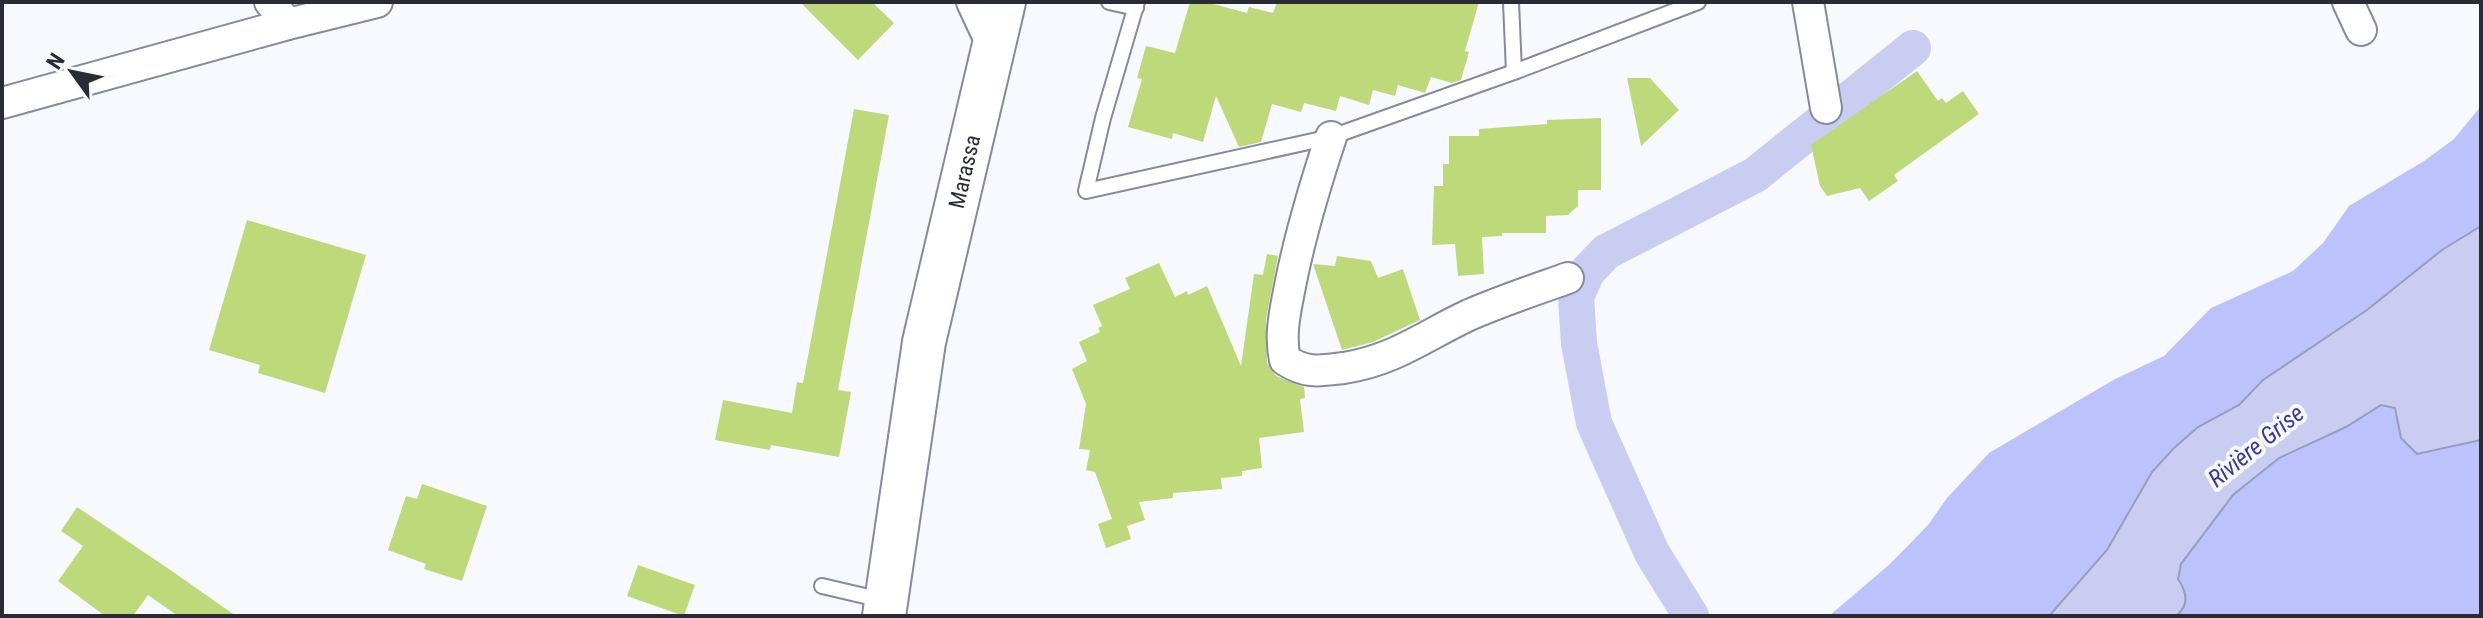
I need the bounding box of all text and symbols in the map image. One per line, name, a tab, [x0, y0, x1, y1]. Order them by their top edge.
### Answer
north arrow	[32, 32, 112, 112]
text: N	[41, 49, 70, 74]
street label: Marassa	[943, 132, 985, 211]
water label: Rivière Grise	[2203, 399, 2310, 493]

